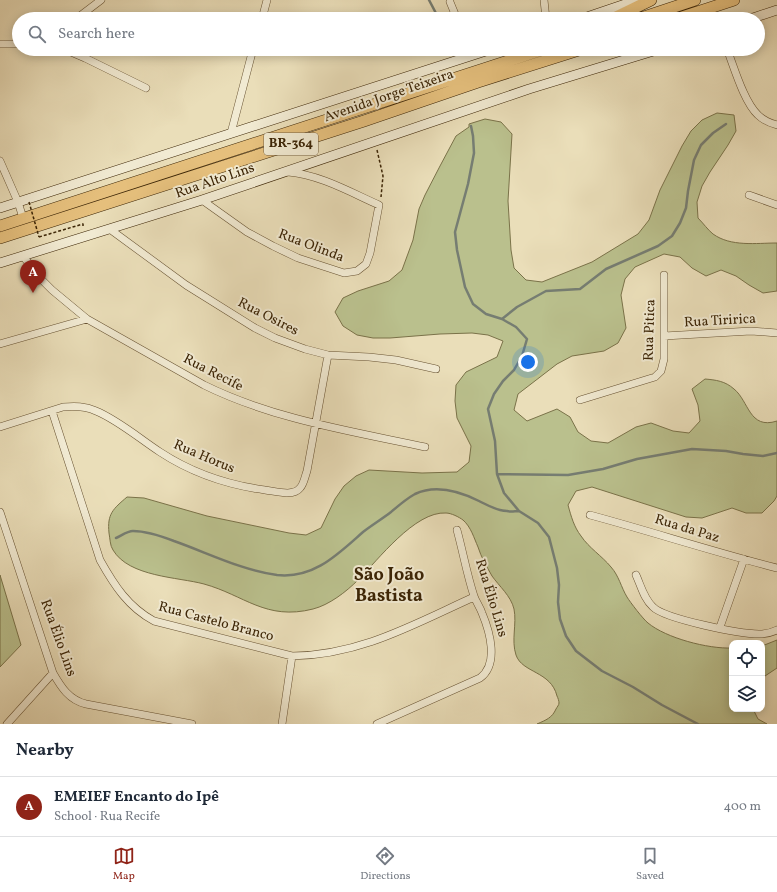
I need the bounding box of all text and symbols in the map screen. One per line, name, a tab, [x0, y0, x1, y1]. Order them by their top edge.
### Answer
search box	[12, 12, 765, 56]
icon: search	[26, 23, 48, 45]
text: Search here	[58, 24, 135, 45]
street label: Avenida Jorge Teixeira	[322, 65, 456, 127]
road number: BR-364	[264, 133, 318, 155]
street label: Rua Alto Lins	[173, 159, 257, 203]
street label: Rua Olinda	[275, 225, 347, 267]
pin: A	[20, 260, 46, 293]
street label: Rua Osires	[234, 294, 302, 340]
street label: Rua Pitica	[639, 299, 661, 361]
street label: Rua Tiririca	[684, 310, 756, 332]
street label: Rua Recife	[180, 350, 247, 396]
your location	[518, 352, 538, 372]
street label: Rua Horus	[170, 436, 238, 478]
street label: Rua da Paz	[652, 510, 722, 548]
street label: Rua Élio Lins	[470, 557, 512, 639]
district label: São João Bastista	[354, 563, 424, 609]
street label: Rua Élio Lins	[35, 597, 81, 679]
street label: Rua Castelo Branco	[156, 597, 276, 647]
map controls	[729, 640, 765, 712]
button: locate	[729, 640, 765, 676]
button: layers	[729, 676, 765, 712]
text: Nearby	[16, 739, 74, 762]
text: EMEIEF Encanto do Ipê	[54, 787, 219, 808]
text: A	[24, 798, 34, 816]
text: 400 m	[724, 798, 761, 816]
text: School · Rua Recife	[54, 808, 160, 826]
tab: Map	[113, 845, 135, 884]
tab: Directions	[360, 845, 411, 884]
tab: Saved	[636, 845, 664, 884]

